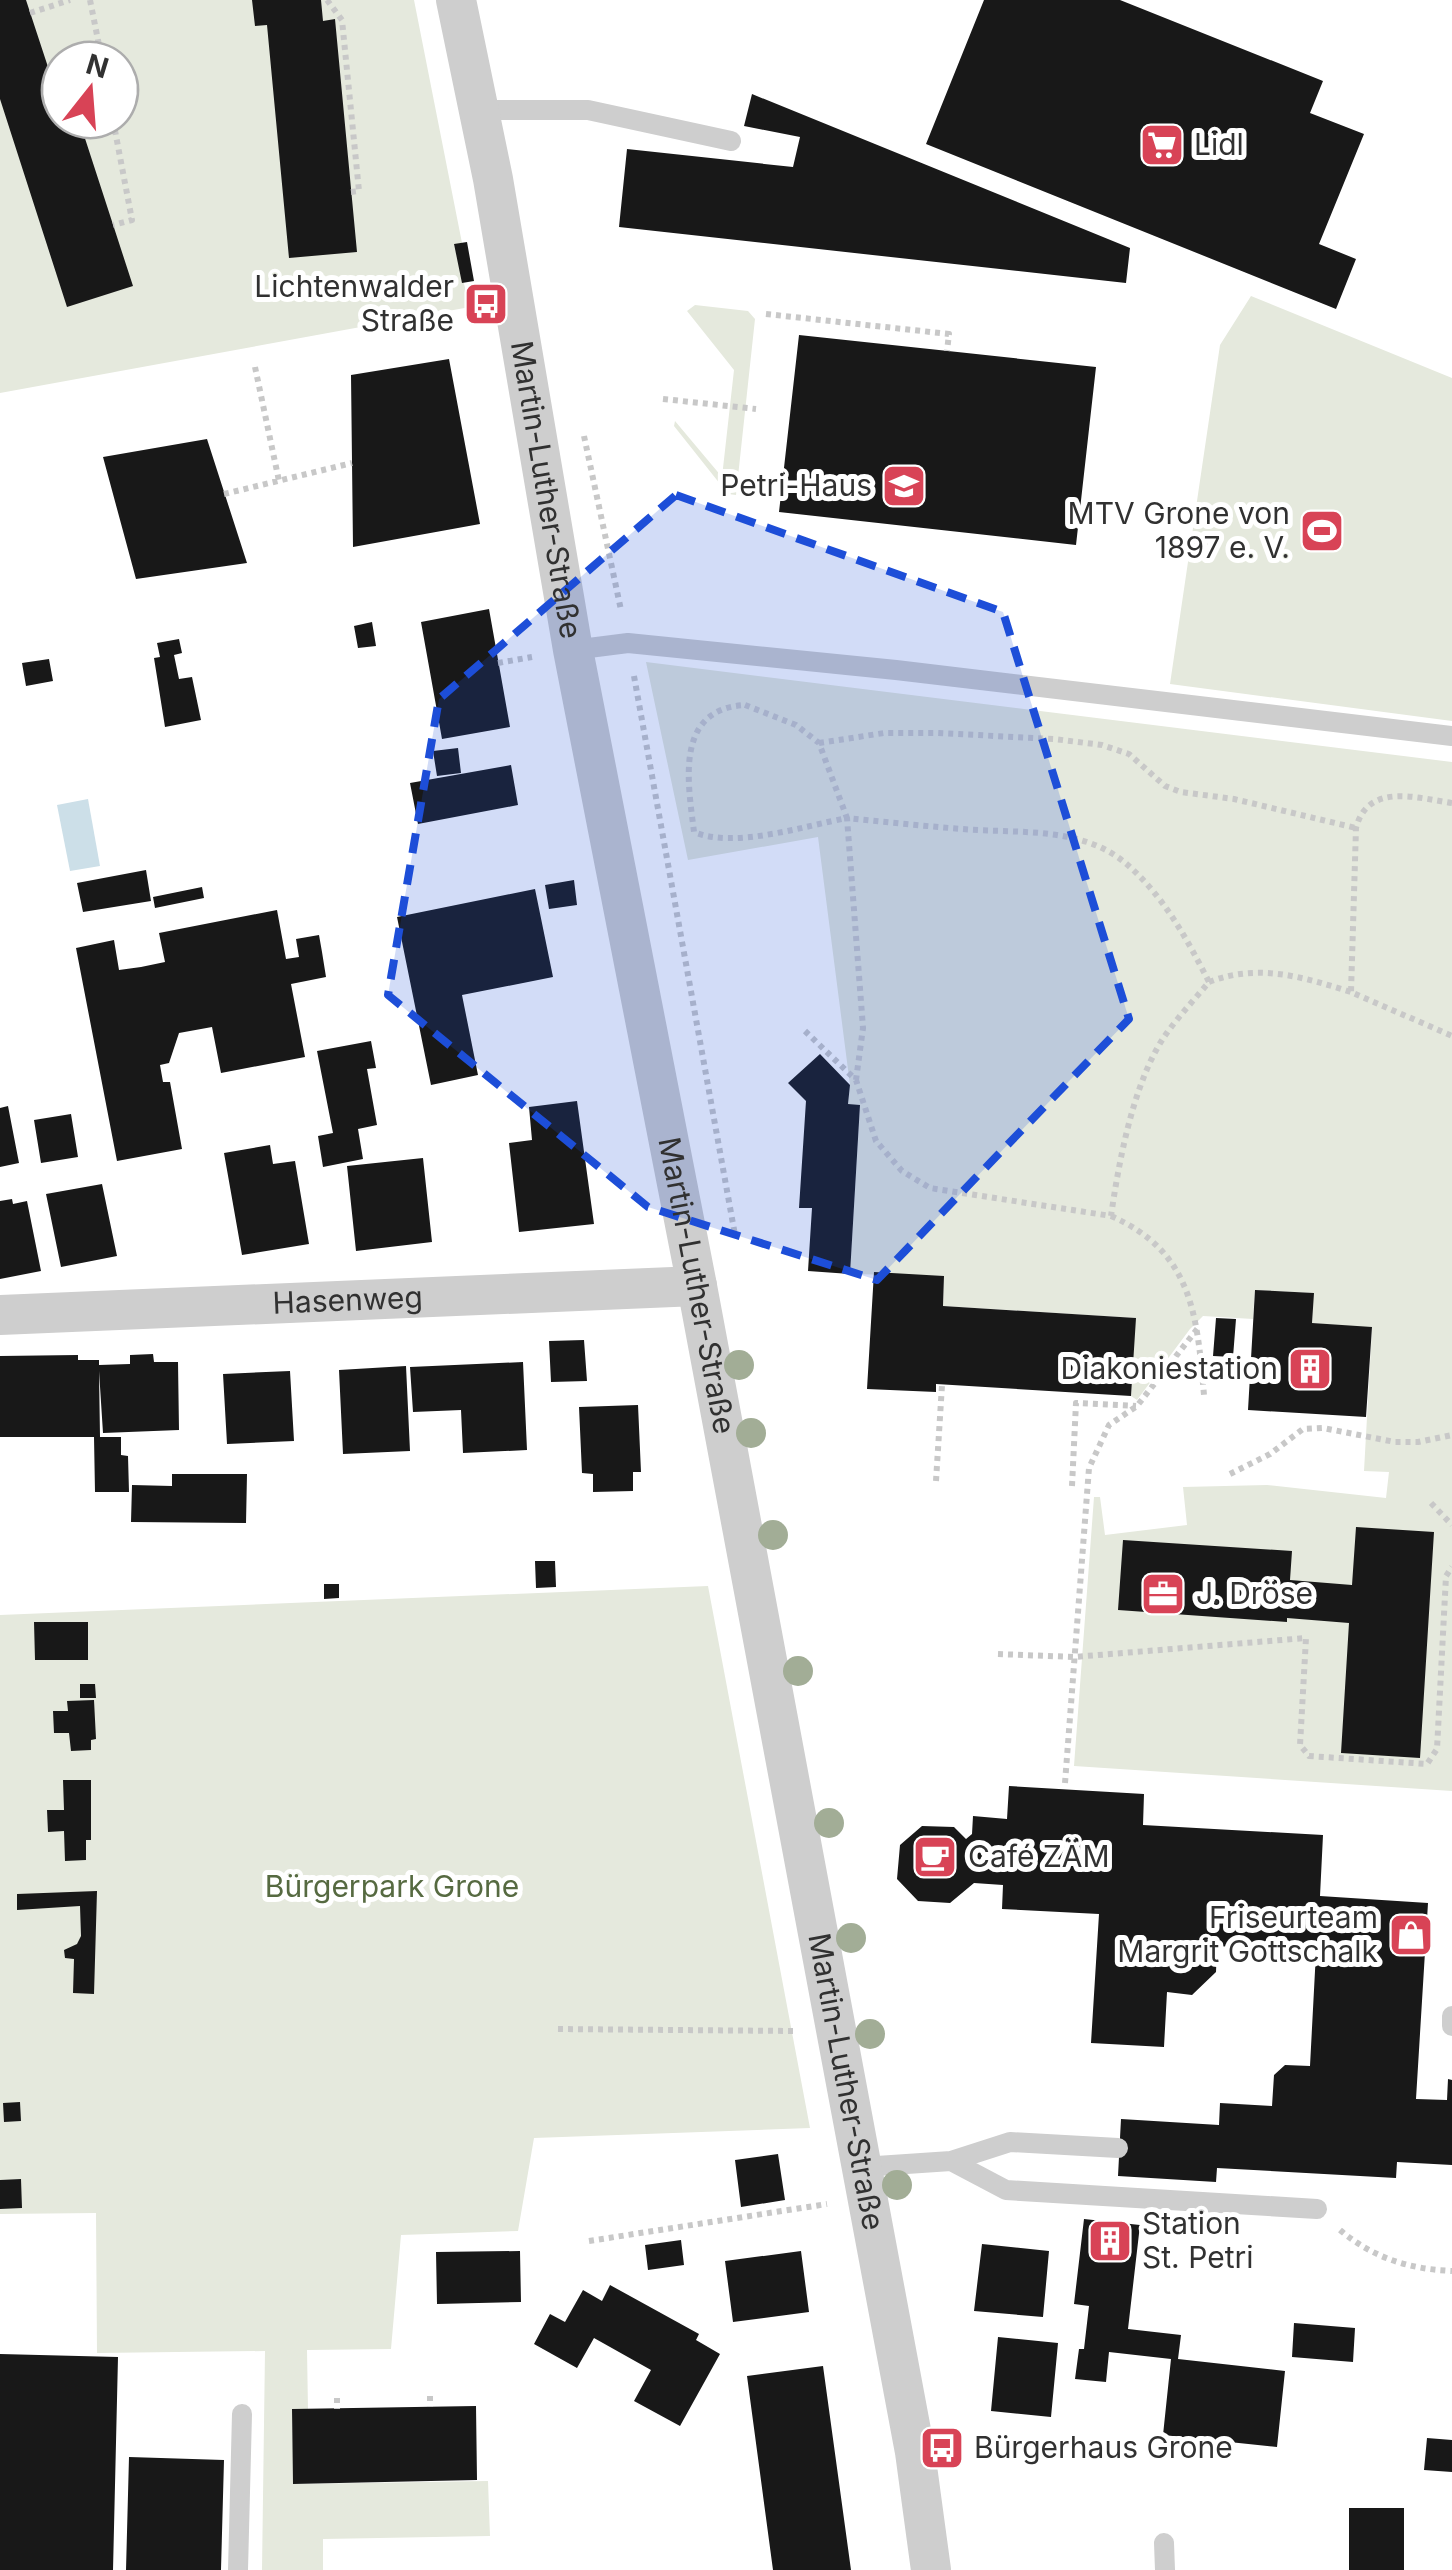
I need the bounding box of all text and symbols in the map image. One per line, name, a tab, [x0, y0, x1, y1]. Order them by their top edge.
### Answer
north arrow	[40, 40, 140, 140]
text: N	[82, 47, 112, 85]
supermarket icon: Lidl	[1139, 122, 1185, 168]
place label: Lidl	[1194, 126, 1244, 162]
place label: Lichtenwalder Straße	[254, 268, 454, 338]
bus stop icon: Lichtenwalder Straße	[463, 281, 509, 327]
street label: Martin-Luther-Straße	[504, 338, 590, 641]
school or university icon: Petri-Haus	[881, 463, 927, 509]
place label: Petri-Haus	[720, 467, 872, 503]
place label: MTV Grone von 1897 e. V.	[1068, 495, 1290, 565]
sports icon: MTV Grone von 1897 e. V.	[1299, 508, 1345, 554]
street label: Martin-Luther-Straße	[651, 1134, 743, 1437]
street label: Hasenweg	[272, 1278, 423, 1321]
building icon: Diakoniestation	[1287, 1346, 1333, 1392]
place label: Diakoniestation	[1061, 1350, 1278, 1386]
office icon: J. Dröse	[1140, 1571, 1186, 1617]
place label: J. Dröse	[1196, 1575, 1313, 1611]
cafe icon: Café ZÄM	[912, 1834, 958, 1880]
place label: Café ZÄM	[968, 1838, 1110, 1874]
park label: Bürgerpark Grone	[265, 1868, 519, 1904]
place label: Friseurteam Margrit Gottschalk	[1117, 1899, 1379, 1969]
shop icon: Friseurteam Margrit Gottschalk	[1388, 1912, 1434, 1958]
street label: Martin-Luther-Straße	[801, 1930, 892, 2233]
place label: Station St. Petri	[1142, 2205, 1253, 2275]
building icon: Station St. Petri	[1087, 2218, 1133, 2264]
bus stop icon: Bürgerhaus Grone	[919, 2425, 965, 2471]
place label: Bürgerhaus Grone	[974, 2429, 1233, 2465]

